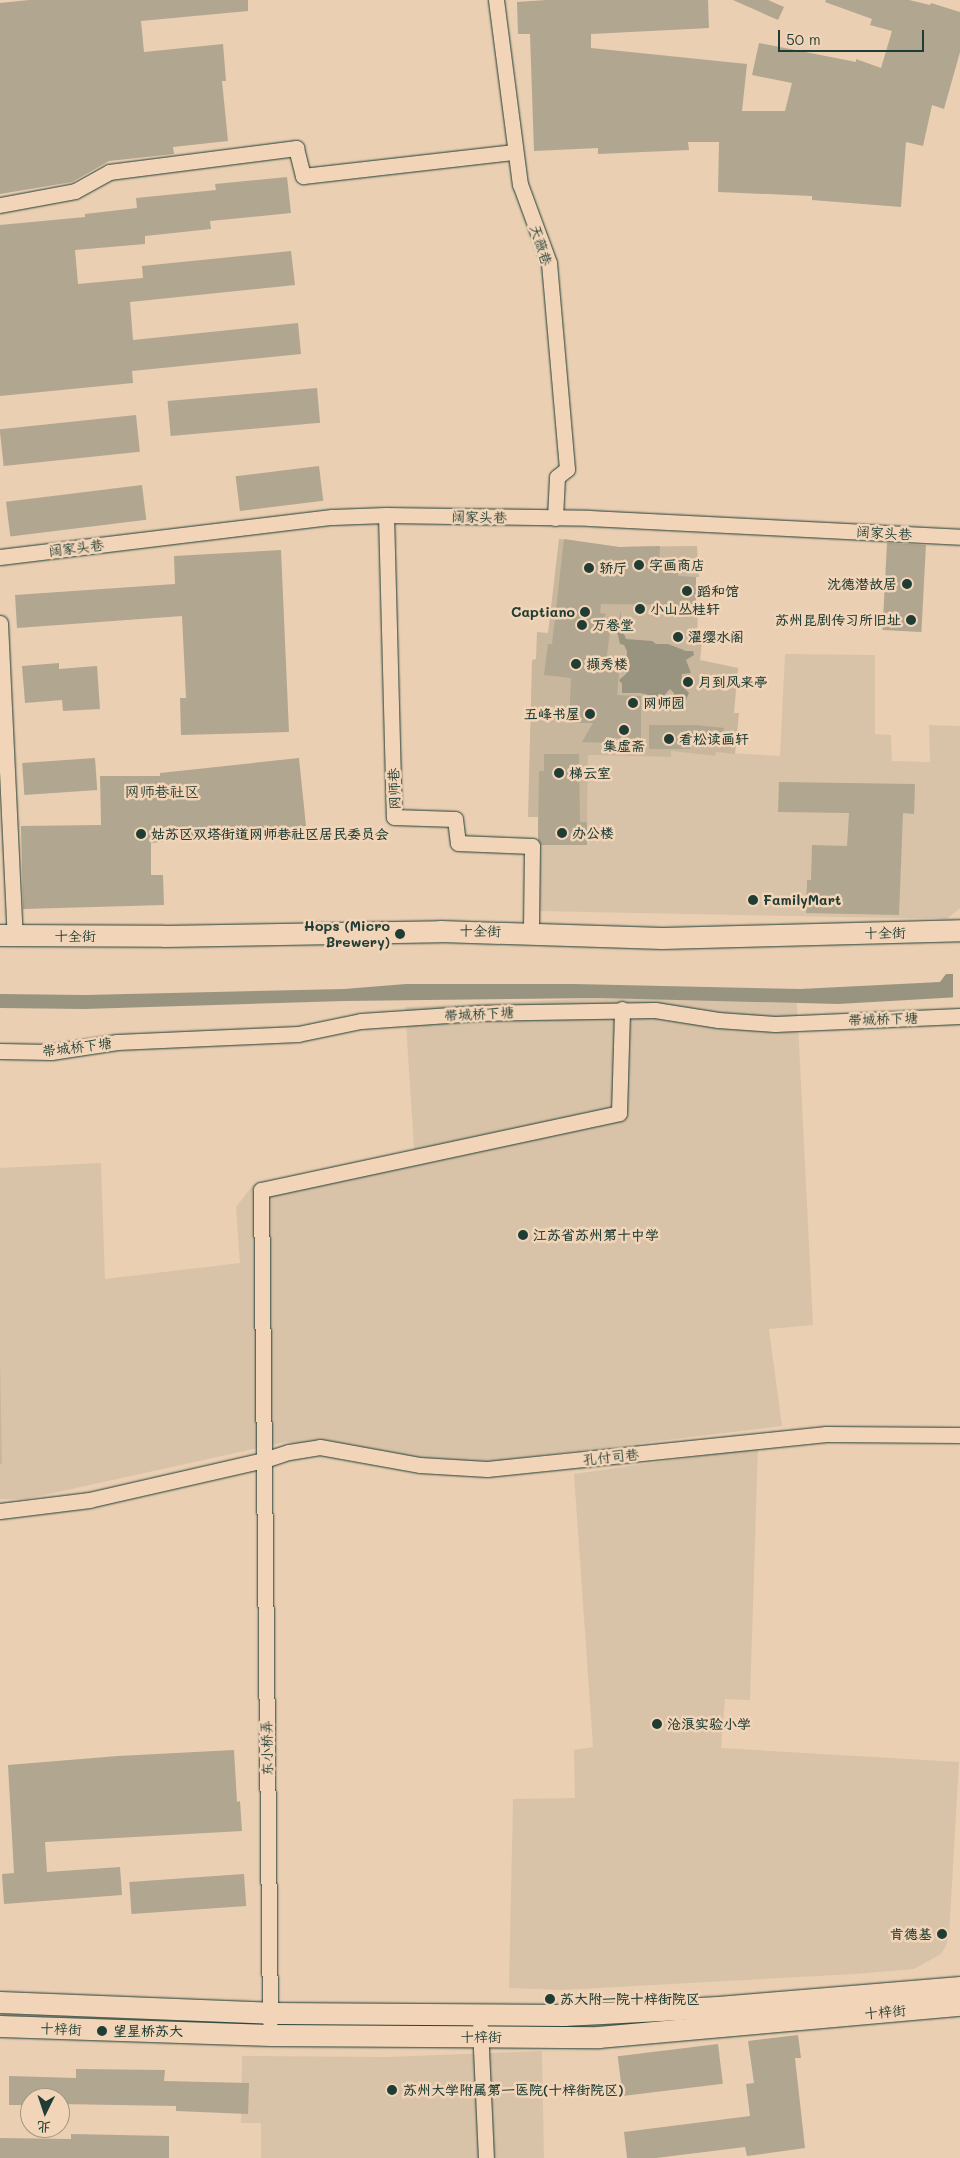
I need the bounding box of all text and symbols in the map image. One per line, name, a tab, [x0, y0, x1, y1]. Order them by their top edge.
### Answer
scale bar	[780, 20, 926, 52]
text: 50 m	[786, 29, 821, 49]
street label: 天薇巷	[527, 222, 555, 268]
street label: 阔家头巷	[451, 508, 507, 526]
street label: 阔家头巷	[856, 523, 912, 543]
street label: 阔家头巷	[47, 536, 105, 560]
place label: 字画商店	[649, 557, 705, 573]
marker: 字画商店	[633, 559, 645, 571]
place label: 轿厅	[599, 560, 627, 576]
marker: 轿厅	[583, 562, 595, 574]
place label: 沈德潜故居	[827, 576, 897, 592]
marker: 沈德潜故居	[901, 578, 913, 590]
place label: 蹈和馆	[697, 583, 739, 599]
marker: 蹈和馆	[681, 585, 693, 597]
place label: 小山丛桂轩	[650, 601, 720, 617]
marker: 小山丛桂轩	[634, 603, 646, 615]
place label: Captiano	[511, 604, 575, 620]
marker: Captiano	[579, 606, 591, 618]
place label: 苏州昆剧传习所旧址	[775, 612, 901, 628]
marker: 苏州昆剧传习所旧址	[905, 614, 917, 626]
place label: 万卷堂	[592, 617, 634, 633]
marker: 万卷堂	[576, 619, 588, 631]
place label: 濯缨水阁	[688, 629, 744, 645]
marker: 濯缨水阁	[672, 631, 684, 643]
place label: 撷秀楼	[586, 656, 628, 672]
marker: 撷秀楼	[570, 658, 582, 670]
place label: 月到风来亭	[698, 674, 768, 690]
marker: 月到风来亭	[682, 676, 694, 688]
place label: 网师园	[643, 695, 685, 711]
marker: 网师园	[627, 697, 639, 709]
place label: 五峰书屋	[524, 706, 580, 722]
marker: 五峰书屋	[584, 708, 596, 720]
marker: 集虚斋	[618, 724, 630, 736]
place label: 看松读画轩	[679, 731, 749, 747]
marker: 看松读画轩	[663, 733, 675, 745]
place label: 集虚斋	[603, 738, 645, 754]
place label: 梯云室	[569, 765, 611, 781]
marker: 梯云室	[553, 767, 565, 779]
street label: 网师巷	[385, 768, 403, 810]
district label: 网师巷社区	[125, 783, 199, 801]
place label: 办公楼	[572, 825, 614, 841]
place label: 姑苏区双塔街道网师巷社区居民委员会	[151, 826, 389, 842]
marker: 办公楼	[556, 827, 568, 839]
marker: 姑苏区双塔街道网师巷社区居民委员会	[135, 828, 147, 840]
place label: FamilyMart	[763, 892, 841, 908]
marker: FamilyMart	[747, 894, 759, 906]
place label: Hops (Micro Brewery)	[304, 918, 390, 950]
street label: 十全街	[459, 922, 501, 940]
street label: 十全街	[864, 924, 906, 942]
street label: 十全街	[54, 928, 96, 944]
marker: Hops (Micro Brewery)	[394, 928, 406, 940]
street label: 带城桥下塘	[444, 1004, 514, 1024]
street label: 带城桥下塘	[848, 1009, 918, 1029]
street label: 带城桥下塘	[41, 1034, 113, 1060]
place label: 江苏省苏州第十中学	[533, 1227, 659, 1243]
marker: 江苏省苏州第十中学	[517, 1229, 529, 1241]
street label: 孔付司巷	[582, 1446, 640, 1468]
place label: 沧浪实验小学	[667, 1716, 751, 1732]
marker: 沧浪实验小学	[651, 1718, 663, 1730]
street label: 东小桥弄	[258, 1720, 276, 1776]
place label: 肯德基	[890, 1926, 932, 1942]
marker: 肯德基	[936, 1928, 948, 1940]
place label: 苏大附一院十梓街院区	[560, 1991, 700, 2007]
marker: 苏大附一院十梓街院区	[544, 1993, 556, 2005]
street label: 十梓街	[863, 2002, 907, 2022]
street label: 十梓街	[40, 2020, 82, 2038]
place label: 望星桥苏大	[113, 2023, 183, 2039]
marker: 望星桥苏大	[95, 2024, 109, 2038]
street label: 十梓街	[460, 2029, 502, 2045]
place label: 苏州大学附属第一医院(十梓街院区)	[403, 2082, 624, 2098]
marker: 苏州大学附属第一医院(十梓街院区)	[385, 2083, 399, 2097]
north arrow	[20, 2088, 70, 2138]
text: 北	[36, 2117, 52, 2137]

